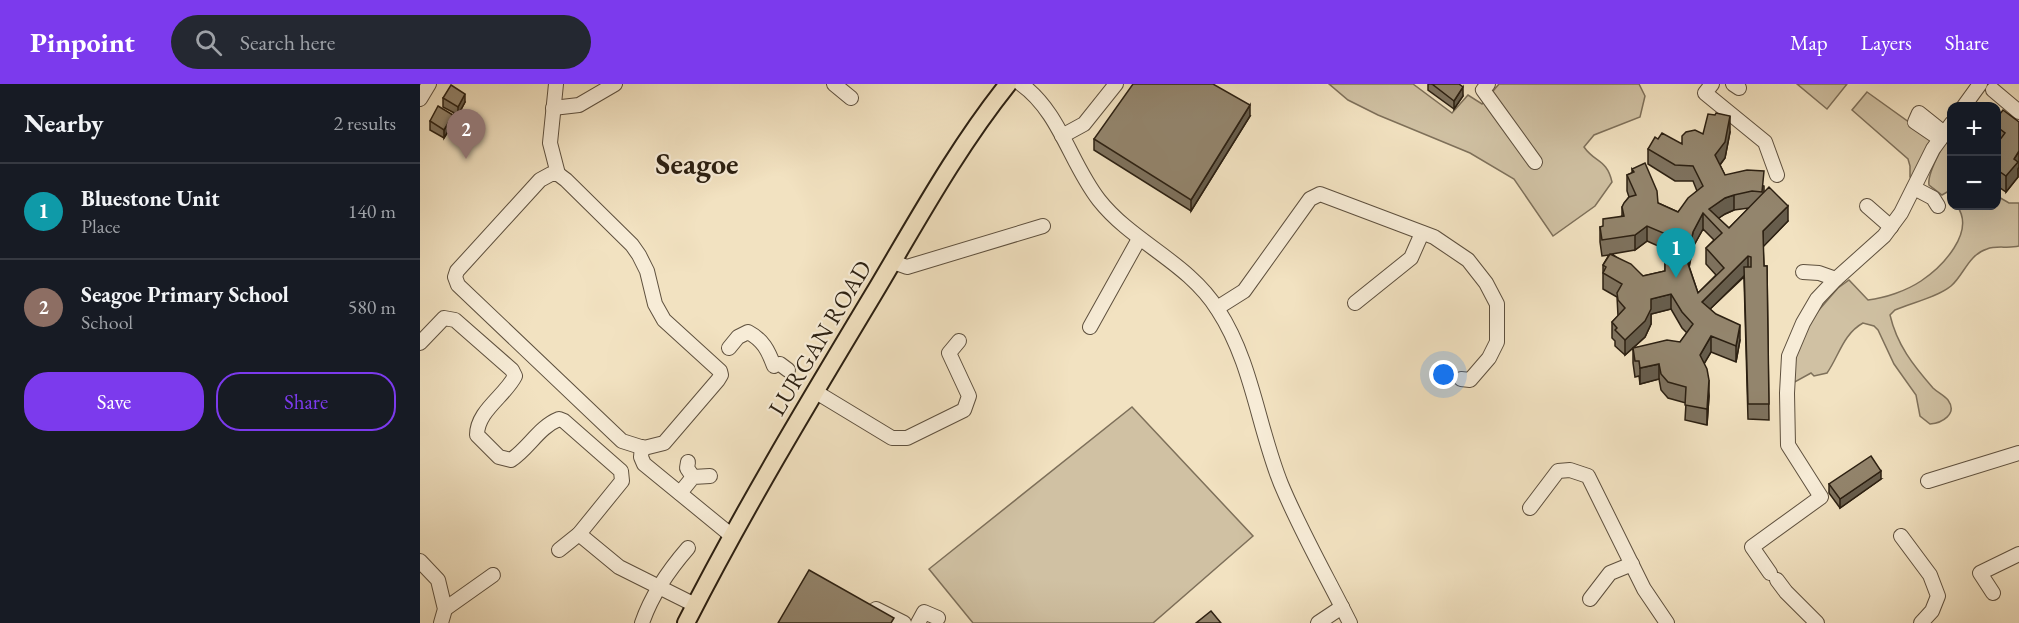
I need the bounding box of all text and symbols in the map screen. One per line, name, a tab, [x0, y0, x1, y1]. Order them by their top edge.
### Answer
search box	[171, 15, 591, 69]
text: Pinpoint	[30, 24, 135, 60]
icon: search	[192, 26, 225, 59]
text: Search here	[240, 28, 335, 57]
text: Map	[1790, 29, 1828, 56]
text: Layers	[1861, 29, 1912, 56]
text: Share	[1945, 29, 1989, 56]
map controls	[1947, 102, 2001, 210]
button: +	[1947, 102, 2001, 156]
text: Nearby	[24, 106, 104, 140]
text: 2 results	[333, 110, 396, 136]
pin: 2	[446, 110, 486, 159]
district label: Seagoe	[655, 144, 739, 183]
button: −	[1947, 156, 2001, 210]
text: Bluestone Unit	[81, 184, 220, 213]
text: 1	[38, 198, 49, 224]
text: 140 m	[348, 198, 396, 224]
text: Place	[81, 213, 120, 239]
pin: 1	[1656, 228, 1696, 278]
street label: LURGAN ROAD	[761, 254, 878, 421]
text: Seagoe Primary School	[81, 280, 289, 309]
text: 2	[38, 294, 49, 320]
text: 580 m	[348, 294, 396, 320]
text: School	[81, 309, 133, 335]
your location	[1429, 360, 1458, 389]
button: Save	[24, 372, 204, 431]
button: Share	[216, 372, 396, 431]

